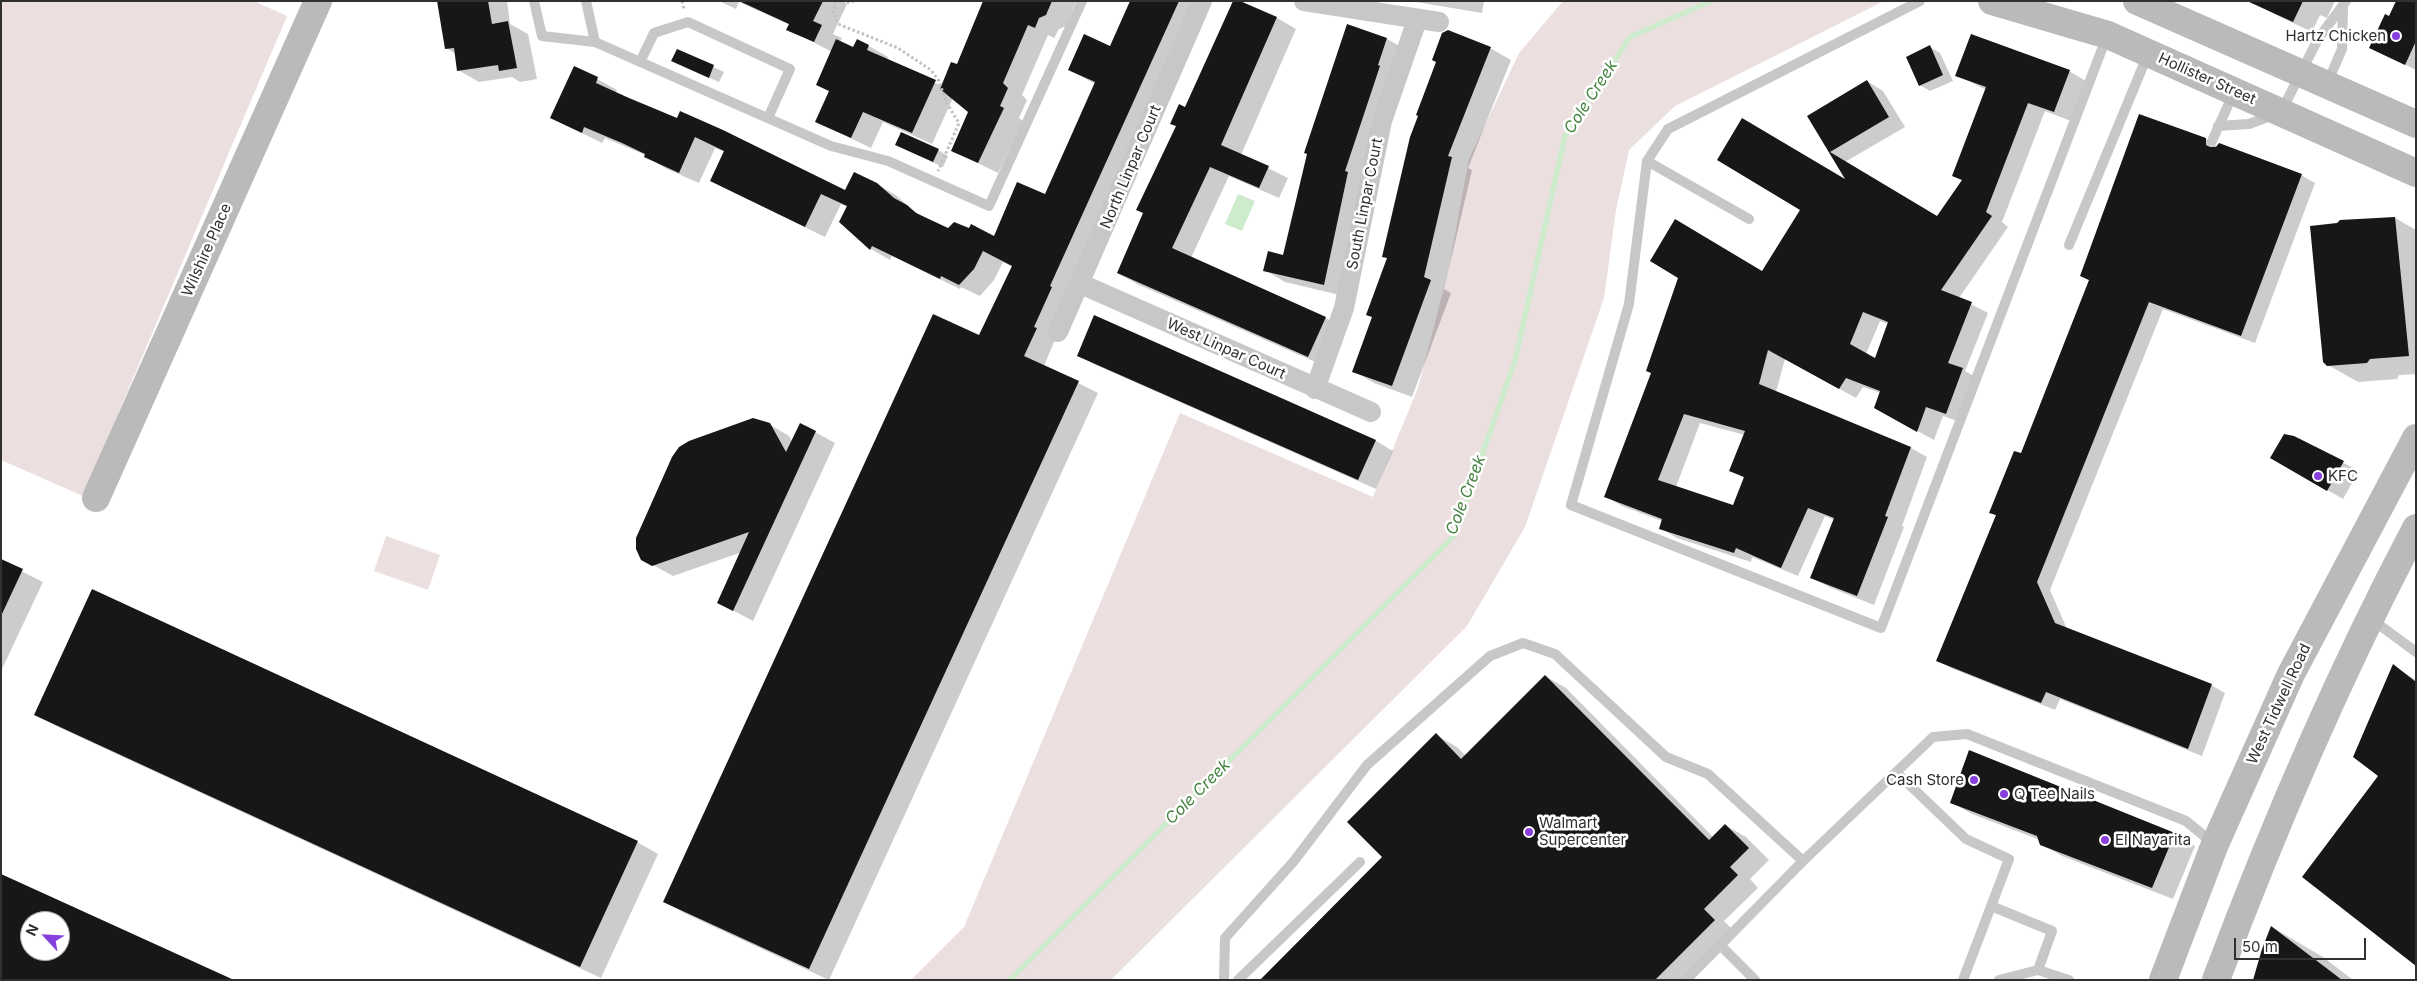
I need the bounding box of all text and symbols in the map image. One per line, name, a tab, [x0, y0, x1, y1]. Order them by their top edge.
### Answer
place label: Hartz Chicken	[2286, 27, 2386, 45]
marker: Hartz Chicken	[2390, 30, 2402, 42]
street label: Hollister Street	[2156, 49, 2258, 109]
water label: Cole Creek	[1560, 57, 1622, 137]
street label: North Linpar Court	[1097, 103, 1165, 231]
street label: South Linpar Court	[1343, 137, 1387, 271]
street label: Wilshire Place	[178, 201, 236, 299]
street label: West Linpar Court	[1164, 315, 1288, 383]
water label: Cole Creek	[1442, 453, 1490, 537]
place label: KFC	[2328, 467, 2358, 485]
marker: KFC	[2312, 470, 2324, 482]
street label: West Tidwell Road	[2243, 641, 2315, 767]
water label: Cole Creek	[1162, 756, 1234, 828]
place label: Cash Store	[1886, 771, 1964, 789]
marker: Cash Store	[1968, 774, 1980, 786]
place label: Q Tee Nails	[2014, 785, 2095, 803]
marker: Q Tee Nails	[1998, 788, 2010, 800]
place label: Walmart Supercenter	[1539, 814, 1626, 849]
marker: Walmart Supercenter	[1523, 826, 1535, 838]
place label: El Nayarita	[2115, 831, 2191, 849]
marker: El Nayarita	[2099, 834, 2111, 846]
north arrow	[20, 911, 70, 961]
text: N	[22, 921, 42, 938]
scale bar	[2237, 928, 2370, 960]
text: 50 m	[2242, 937, 2278, 956]

